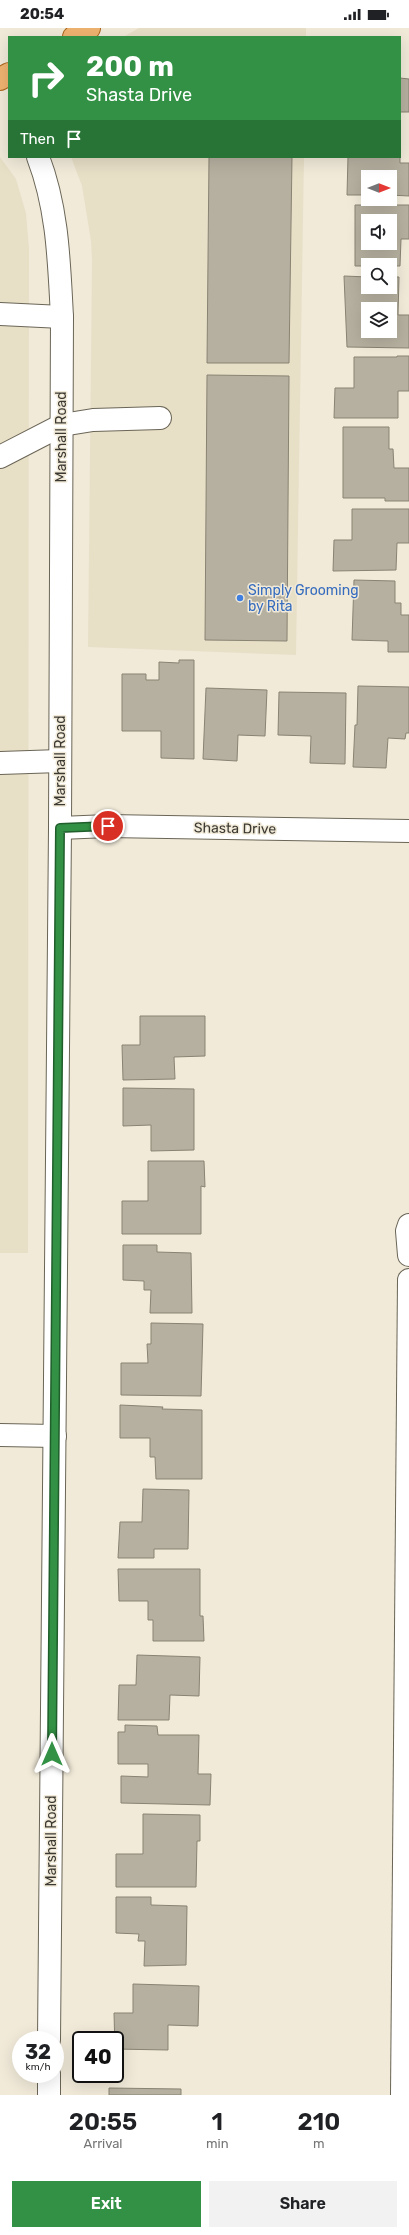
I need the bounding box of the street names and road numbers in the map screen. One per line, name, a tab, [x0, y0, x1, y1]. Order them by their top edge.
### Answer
street label: Marshall Road	[53, 392, 70, 482]
street label: Marshall Road	[52, 716, 69, 806]
street label: Shasta Drive	[194, 819, 276, 838]
street label: Marshall Road	[43, 1796, 60, 1886]

